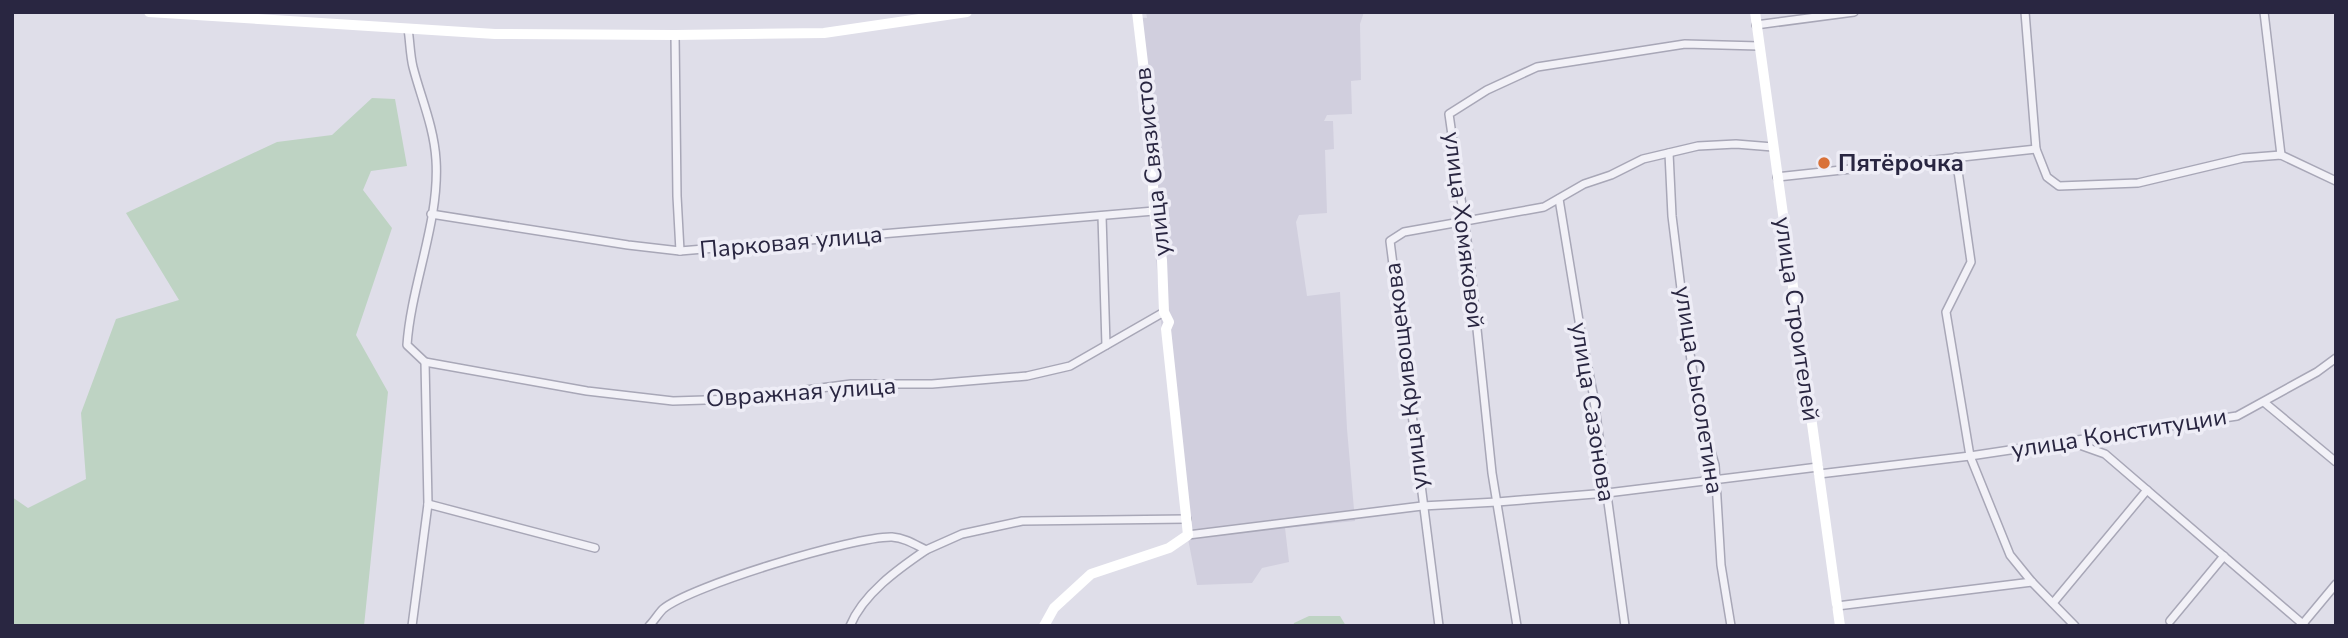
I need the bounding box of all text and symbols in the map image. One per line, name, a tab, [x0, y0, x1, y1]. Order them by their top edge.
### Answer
street label: улица Связистов	[1126, 66, 1178, 258]
street label: улица Хомяковой	[1436, 130, 1492, 330]
place label: Пятёрочка	[1838, 147, 1964, 179]
marker: Пятёрочка	[1816, 155, 1832, 171]
street label: улица Строителей	[1767, 215, 1827, 423]
street label: Парковая улица	[698, 218, 884, 266]
street label: улица Кривощекова	[1376, 261, 1436, 491]
street label: улица Сысолетина	[1667, 284, 1731, 496]
street label: улица Сазонова	[1563, 320, 1623, 504]
street label: Овражная улица	[705, 369, 897, 415]
street label: улица Конституции	[2009, 400, 2229, 466]

